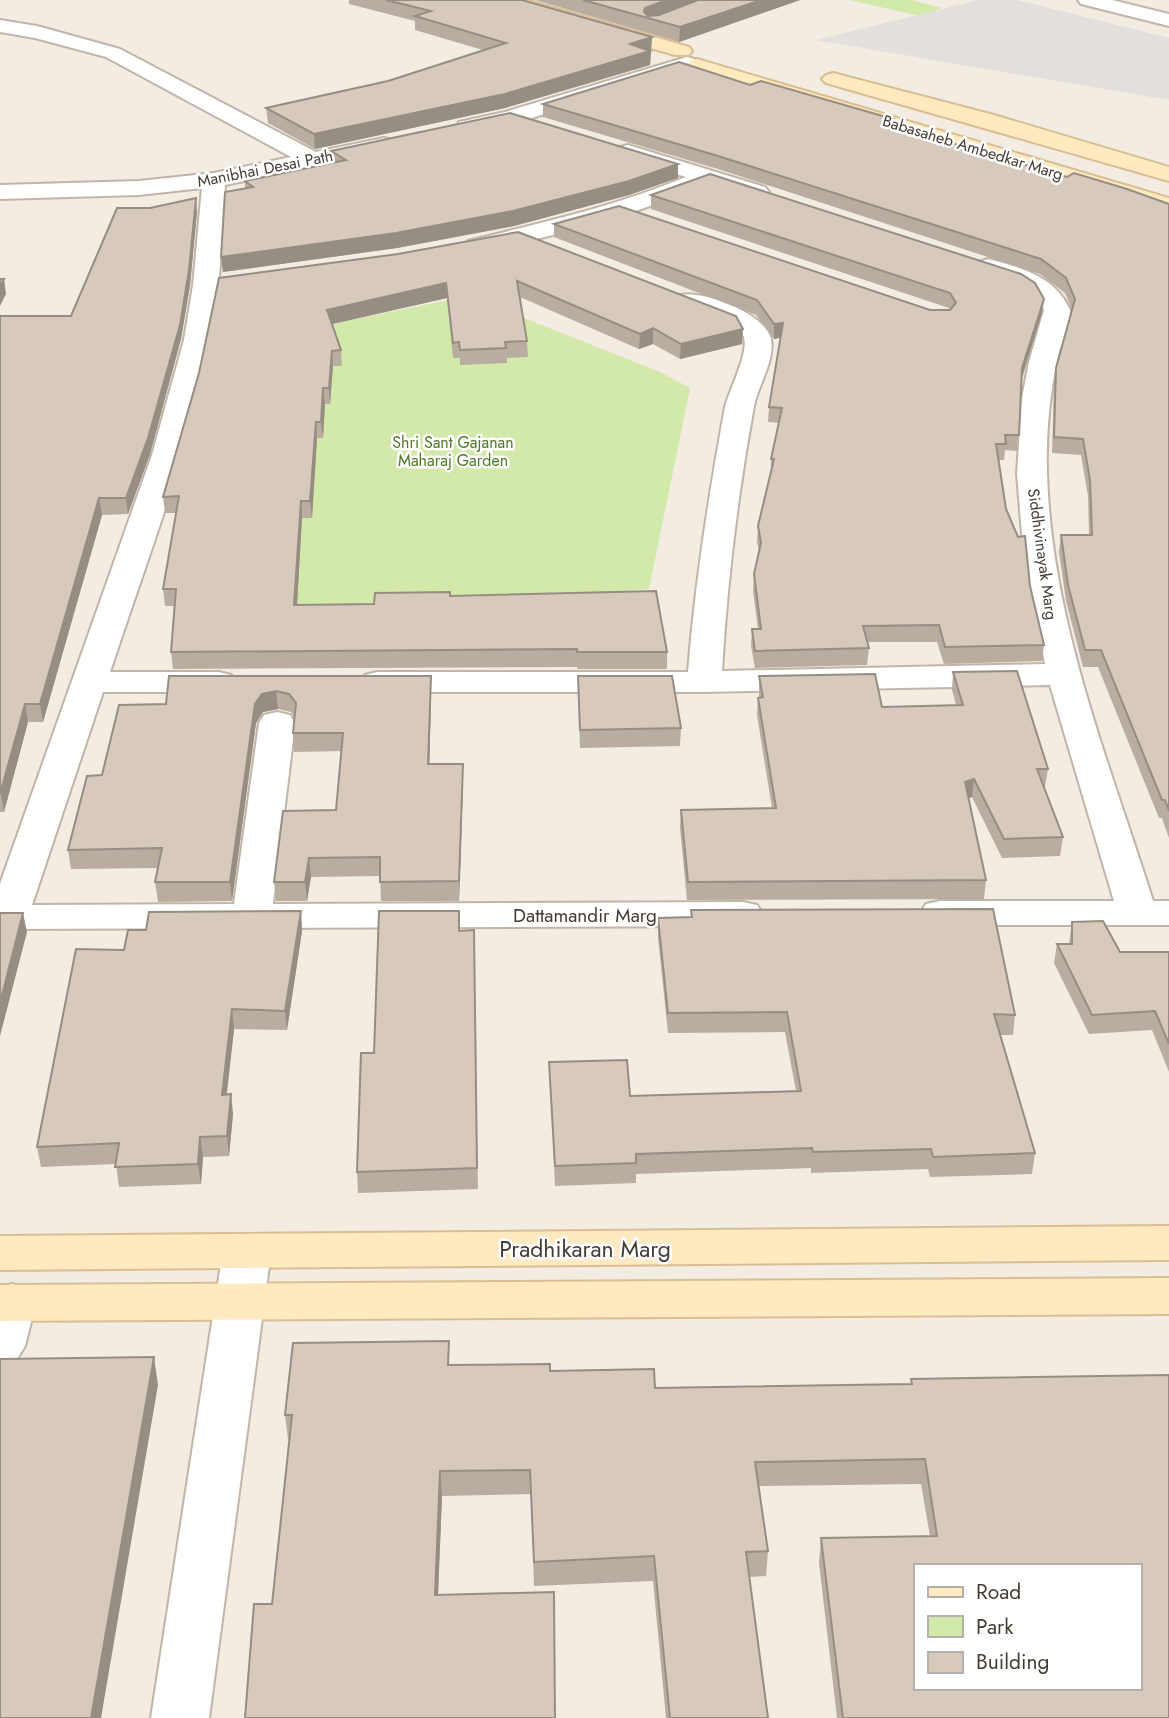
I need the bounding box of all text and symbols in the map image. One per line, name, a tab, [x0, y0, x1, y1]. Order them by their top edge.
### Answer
street label: Babasaheb Ambedkar Marg	[880, 109, 1066, 186]
street label: Manibhai Desai Path	[195, 144, 335, 193]
park label: Shri Sant Gajanan Maharaj Garden	[392, 431, 514, 472]
street label: Siddhivinayak Marg	[1022, 487, 1063, 621]
street label: Dattamandir Marg	[513, 902, 657, 929]
street label: Pradhikaran Marg	[499, 1232, 671, 1266]
legend	[914, 1564, 1141, 1690]
text: Road	[976, 1577, 1021, 1607]
text: Park	[976, 1612, 1014, 1642]
text: Building	[976, 1647, 1049, 1677]

